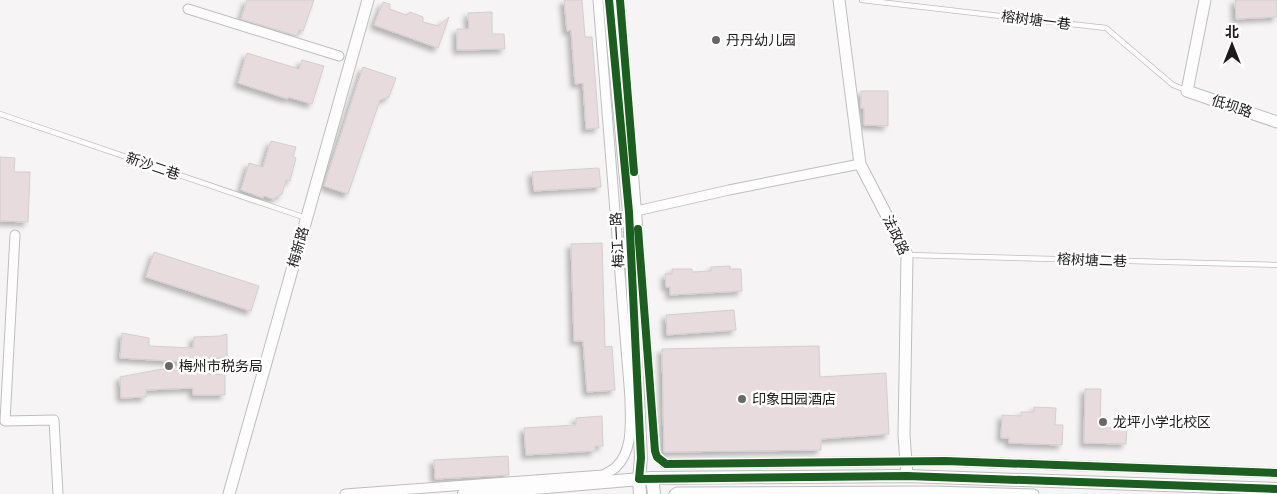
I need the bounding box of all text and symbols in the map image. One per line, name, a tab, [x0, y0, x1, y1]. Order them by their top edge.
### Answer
street label: 榕树塘一巷	[1000, 7, 1072, 33]
north arrow	[1207, 20, 1257, 70]
text: 北	[1225, 23, 1239, 41]
place label: 丹丹幼儿园	[726, 31, 796, 49]
marker: 丹丹幼儿园	[710, 34, 722, 46]
street label: 低坝路	[1209, 91, 1255, 121]
street label: 新沙二巷	[124, 148, 182, 184]
street label: 梅江一路	[607, 212, 627, 268]
street label: 法政路	[879, 212, 913, 258]
street label: 梅新路	[284, 224, 312, 270]
street label: 榕树塘二巷	[1057, 250, 1127, 270]
place label: 梅州市税务局	[179, 357, 263, 375]
marker: 梅州市税务局	[163, 360, 175, 372]
place label: 印象田园酒店	[752, 390, 836, 408]
marker: 印象田园酒店	[736, 393, 748, 405]
place label: 龙坪小学北校区	[1113, 413, 1211, 431]
marker: 龙坪小学北校区	[1097, 416, 1109, 428]

